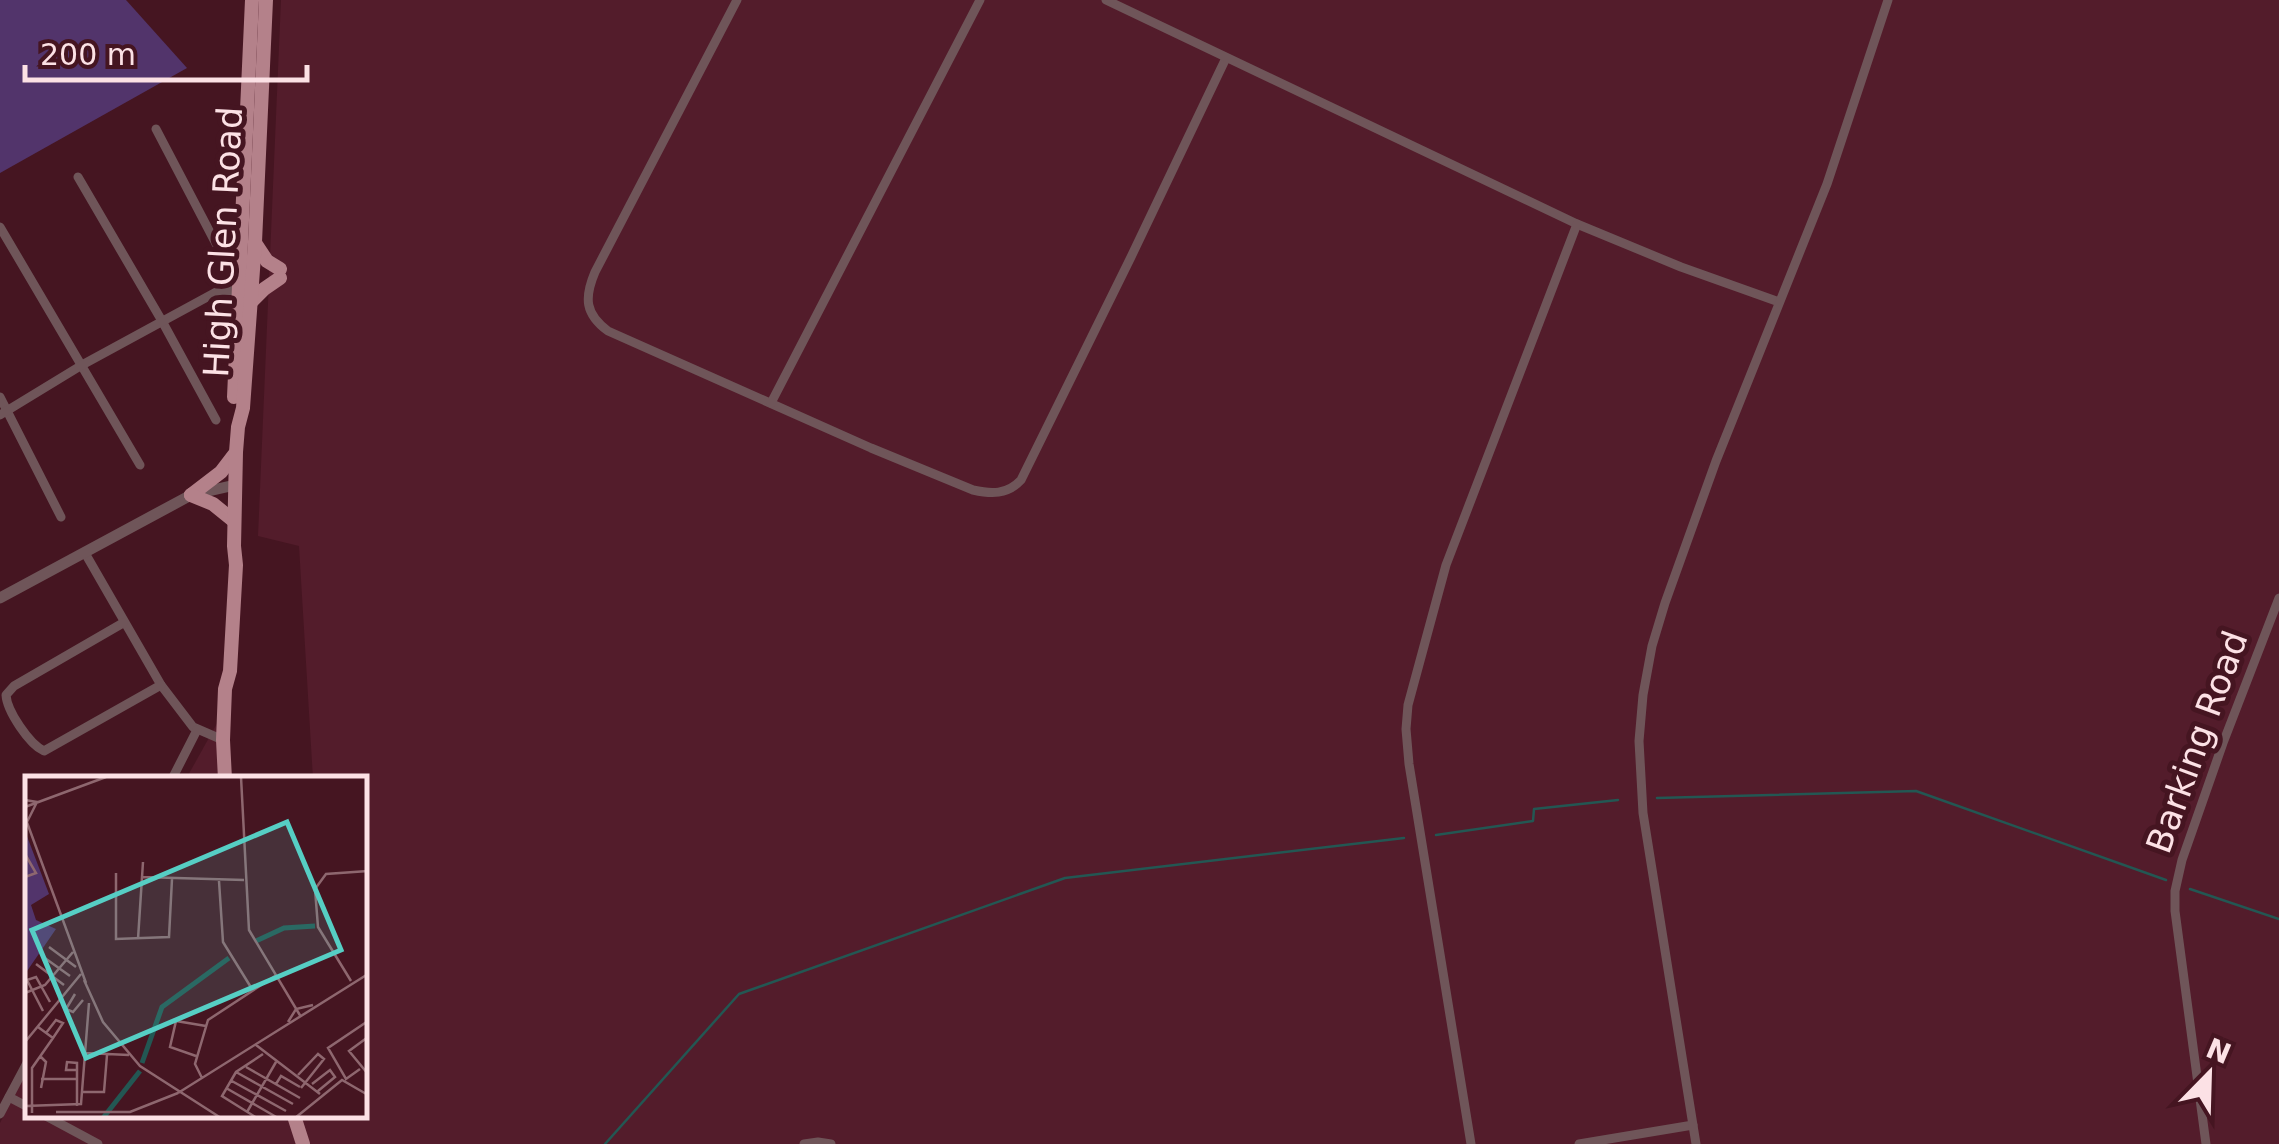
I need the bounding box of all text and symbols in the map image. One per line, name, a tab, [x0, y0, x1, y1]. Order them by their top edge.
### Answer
scale bar	[25, 20, 308, 82]
text: 200 m	[40, 37, 136, 72]
street label: High Glen Road	[196, 106, 250, 378]
street label: Barking Road	[2138, 626, 2256, 858]
inset map	[25, 776, 368, 1119]
north arrow	[2159, 1024, 2259, 1124]
text: N	[2201, 1032, 2236, 1071]

